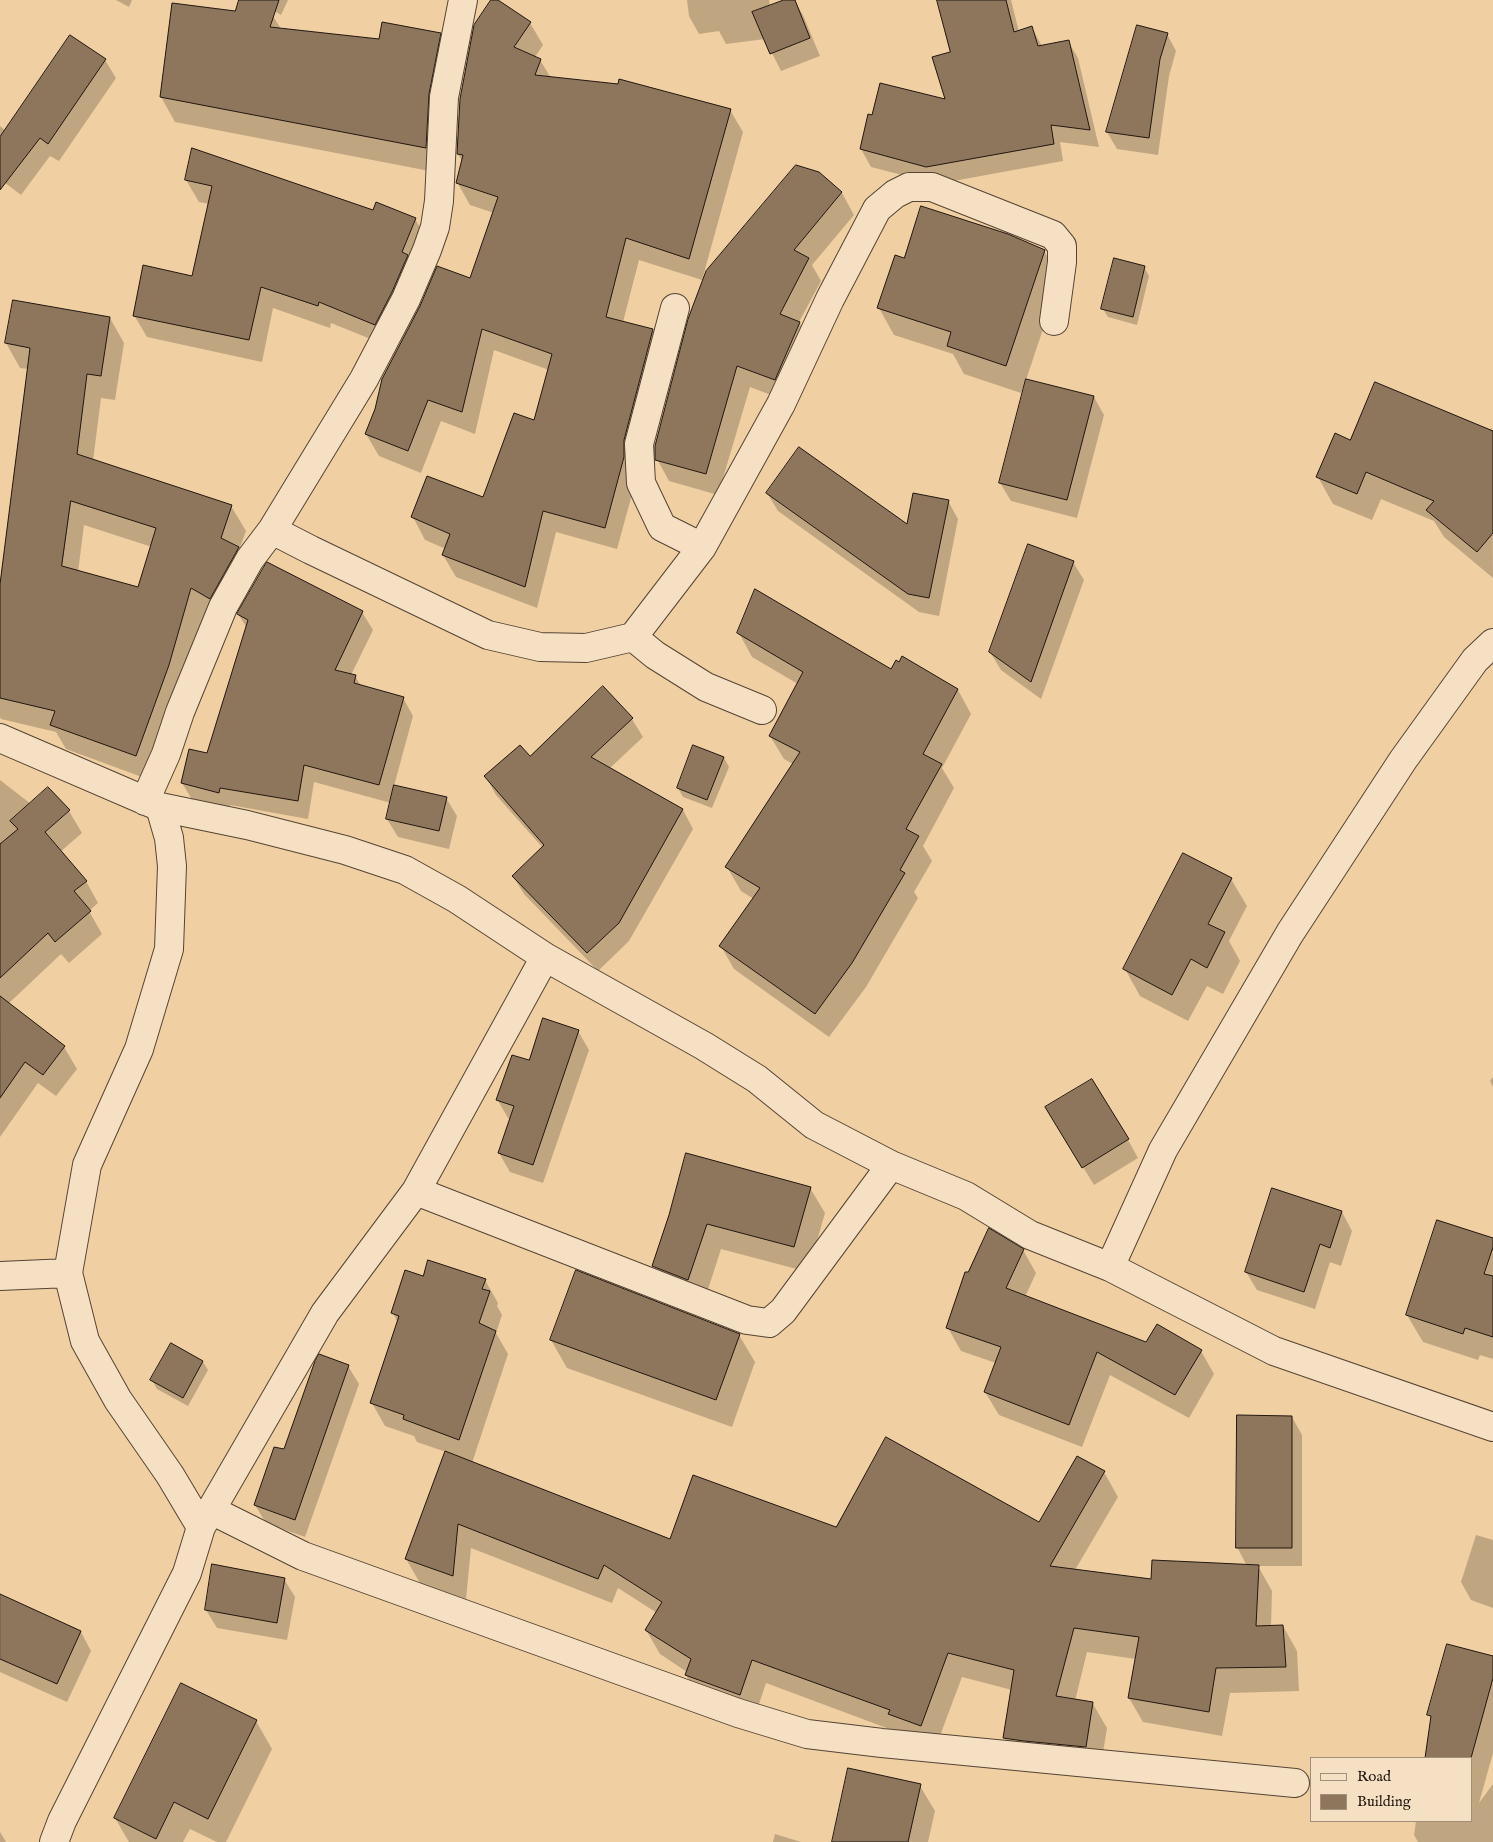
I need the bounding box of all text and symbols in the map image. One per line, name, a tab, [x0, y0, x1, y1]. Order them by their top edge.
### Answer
legend	[1310, 1757, 1473, 1822]
text: Road	[1357, 1767, 1391, 1786]
text: Building	[1357, 1792, 1411, 1811]

